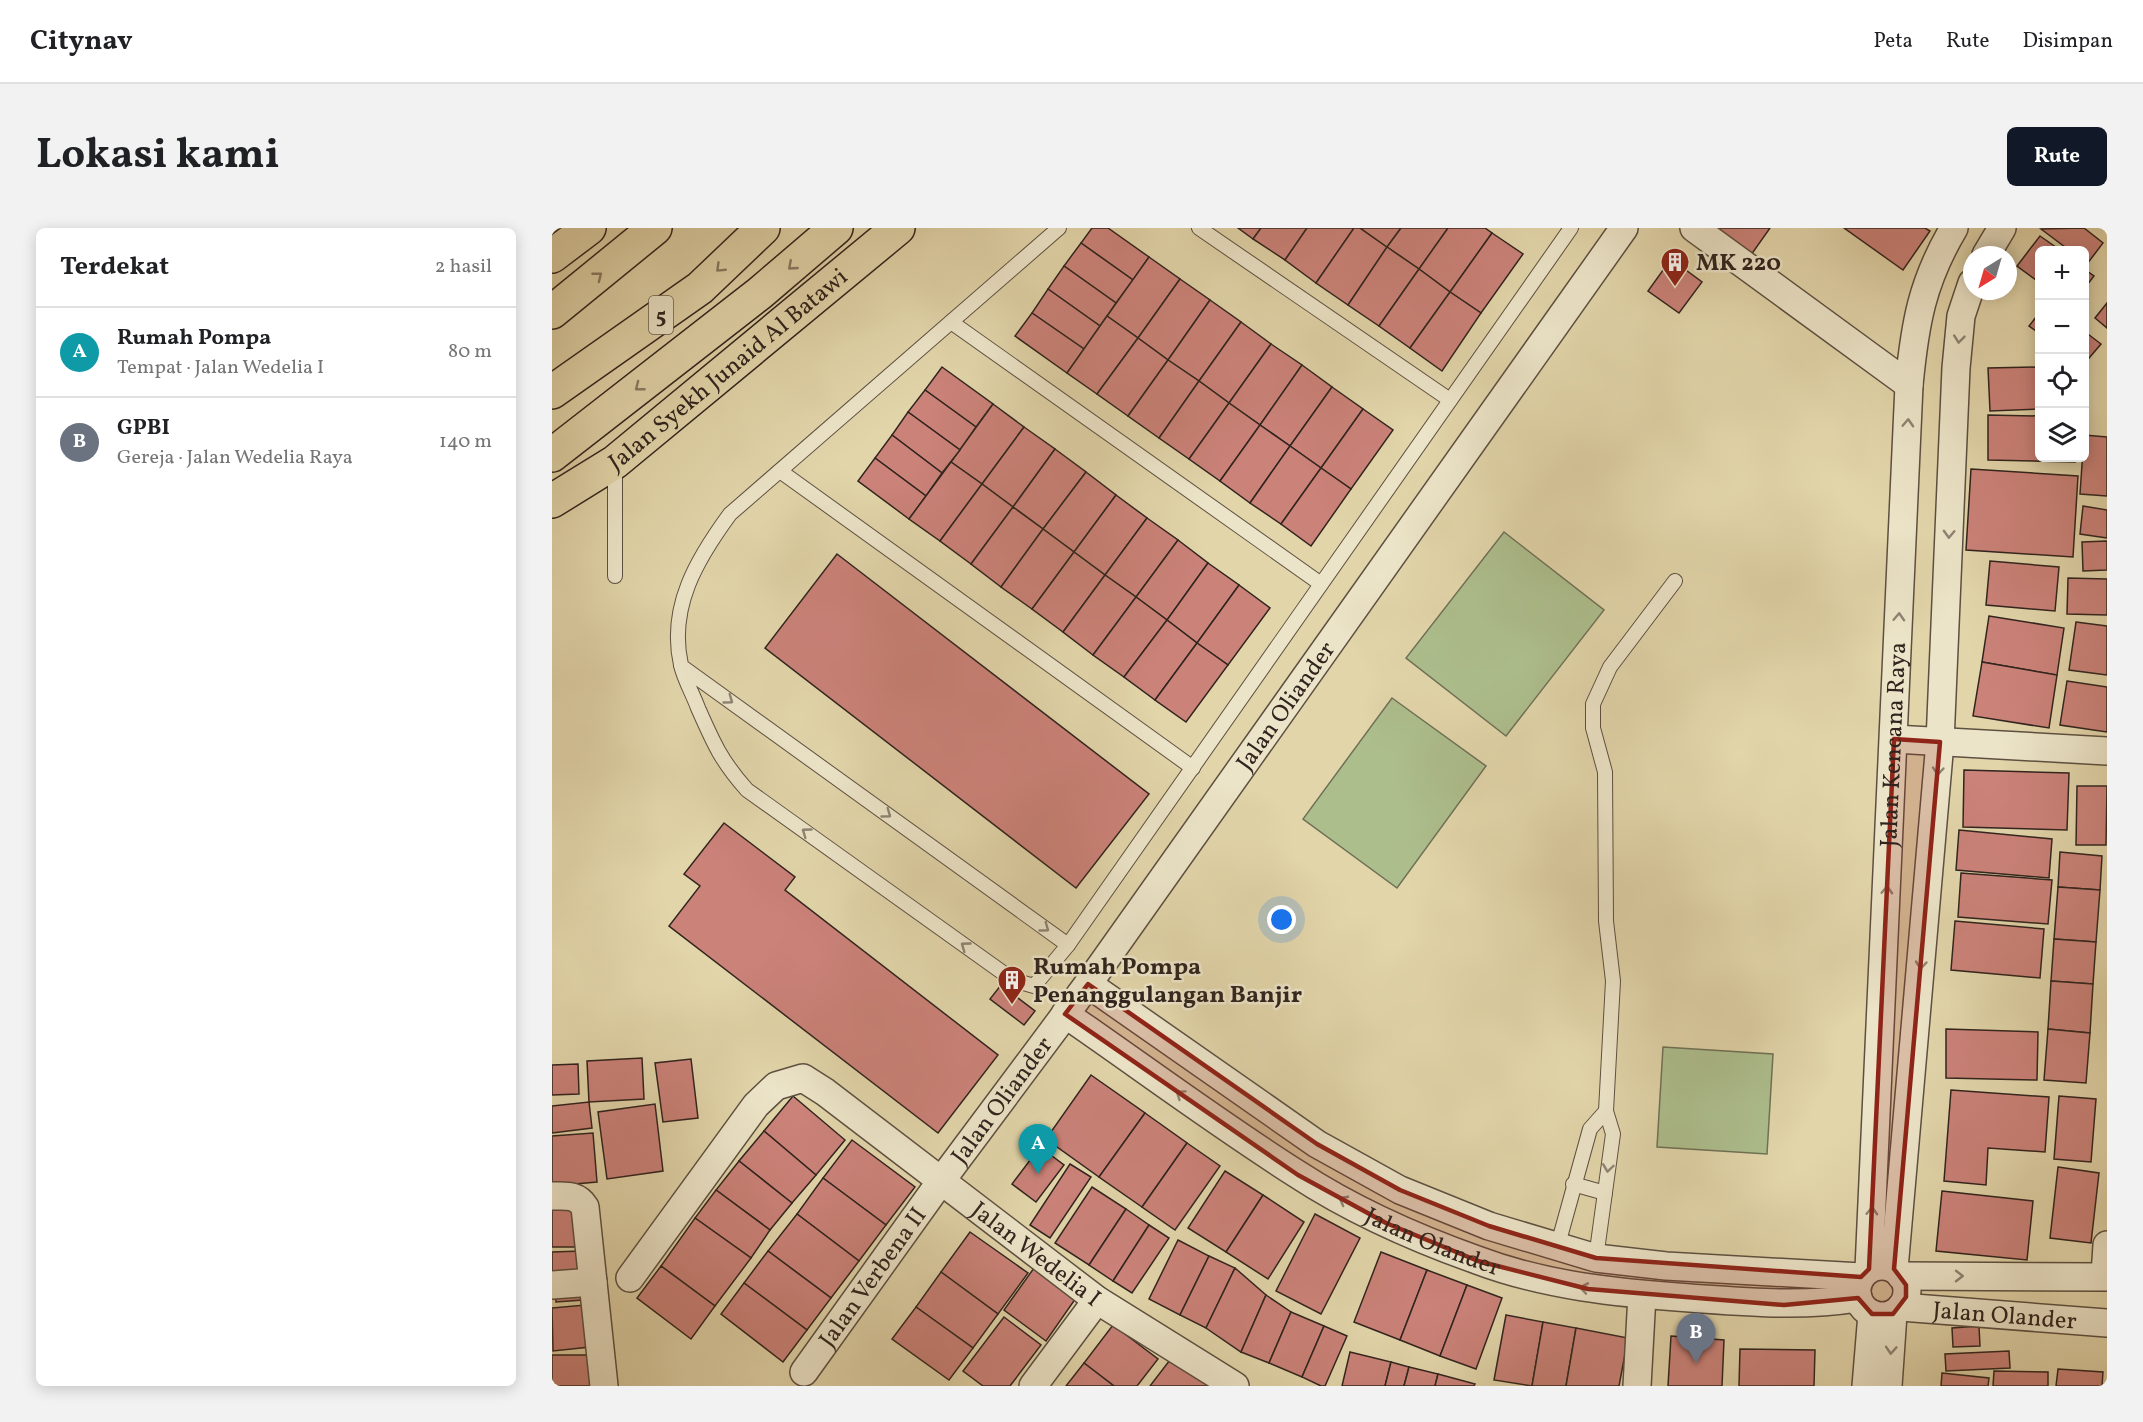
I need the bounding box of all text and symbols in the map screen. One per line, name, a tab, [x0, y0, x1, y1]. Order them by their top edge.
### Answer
text: Citynav	[30, 22, 133, 61]
text: Peta	[1874, 27, 1913, 56]
text: Rute	[1946, 27, 1989, 56]
text: Disimpan	[2022, 27, 2113, 56]
text: Lokasi kami	[36, 127, 280, 186]
button: Rute	[2007, 127, 2107, 186]
building icon: MK 220	[1659, 246, 1691, 288]
north arrow	[1963, 246, 2017, 300]
map controls	[2035, 246, 2089, 462]
button: +	[2035, 246, 2089, 300]
place label: MK 220	[1696, 247, 1781, 281]
text: Terdekat	[60, 249, 169, 285]
text: 2 hasil	[435, 253, 492, 281]
one-way arrow	[788, 259, 799, 270]
street label: Jalan Syekh Junaid Al Batawi	[603, 261, 856, 481]
one-way arrow	[717, 261, 728, 272]
one-way arrow	[591, 272, 602, 283]
road number: 5	[649, 296, 673, 334]
button: −	[2035, 300, 2089, 354]
text: Rumah Pompa	[117, 323, 271, 354]
one-way arrow	[1953, 335, 1965, 344]
text: A	[72, 338, 87, 366]
text: 80 m	[448, 338, 492, 366]
text: Tempat · Jalan Wedelia I	[117, 354, 324, 382]
button: locate	[2035, 354, 2089, 408]
one-way arrow	[635, 380, 646, 391]
button: layers	[2035, 408, 2089, 462]
text: GPBI	[117, 413, 170, 444]
one-way arrow	[1901, 418, 1914, 427]
text: B	[73, 428, 86, 456]
text: 140 m	[439, 428, 492, 456]
text: Gereja · Jalan Wedelia Raya	[117, 444, 353, 472]
one-way arrow	[1942, 530, 1955, 539]
one-way arrow	[1893, 613, 1905, 622]
street label: Jalan Oliander	[1229, 635, 1345, 778]
street label: Jalan Kencana Raya	[1873, 641, 1916, 848]
one-way arrow	[722, 693, 733, 704]
one-way arrow	[1932, 766, 1945, 775]
one-way arrow	[880, 807, 891, 818]
one-way arrow	[802, 828, 813, 839]
one-way arrow	[1880, 886, 1893, 895]
your location	[1267, 905, 1296, 934]
one-way arrow	[1039, 921, 1050, 932]
one-way arrow	[960, 942, 971, 953]
place label: Rumah Pompa Penanggulangan Banjir	[1033, 951, 1302, 1013]
one-way arrow	[1915, 961, 1928, 970]
building icon: Rumah Pompa Penanggulangan Banjir	[996, 964, 1028, 1006]
street label: Jalan Oliander	[944, 1030, 1062, 1172]
one-way arrow	[1176, 1090, 1187, 1101]
pin: A	[1018, 1124, 1058, 1174]
one-way arrow	[1603, 1163, 1615, 1172]
street label: Jalan Wedelia I	[963, 1195, 1107, 1316]
one-way arrow	[1339, 1196, 1350, 1207]
street label: Jalan Olander	[1358, 1200, 1505, 1286]
street label: Jalan Verbena II	[812, 1201, 936, 1355]
one-way arrow	[1865, 1206, 1878, 1215]
one-way arrow	[1955, 1270, 1964, 1282]
one-way arrow	[1580, 1282, 1590, 1295]
street label: Jalan Olander	[1931, 1295, 2078, 1340]
pin: B	[1676, 1314, 1716, 1363]
one-way arrow	[1884, 1345, 1897, 1354]

